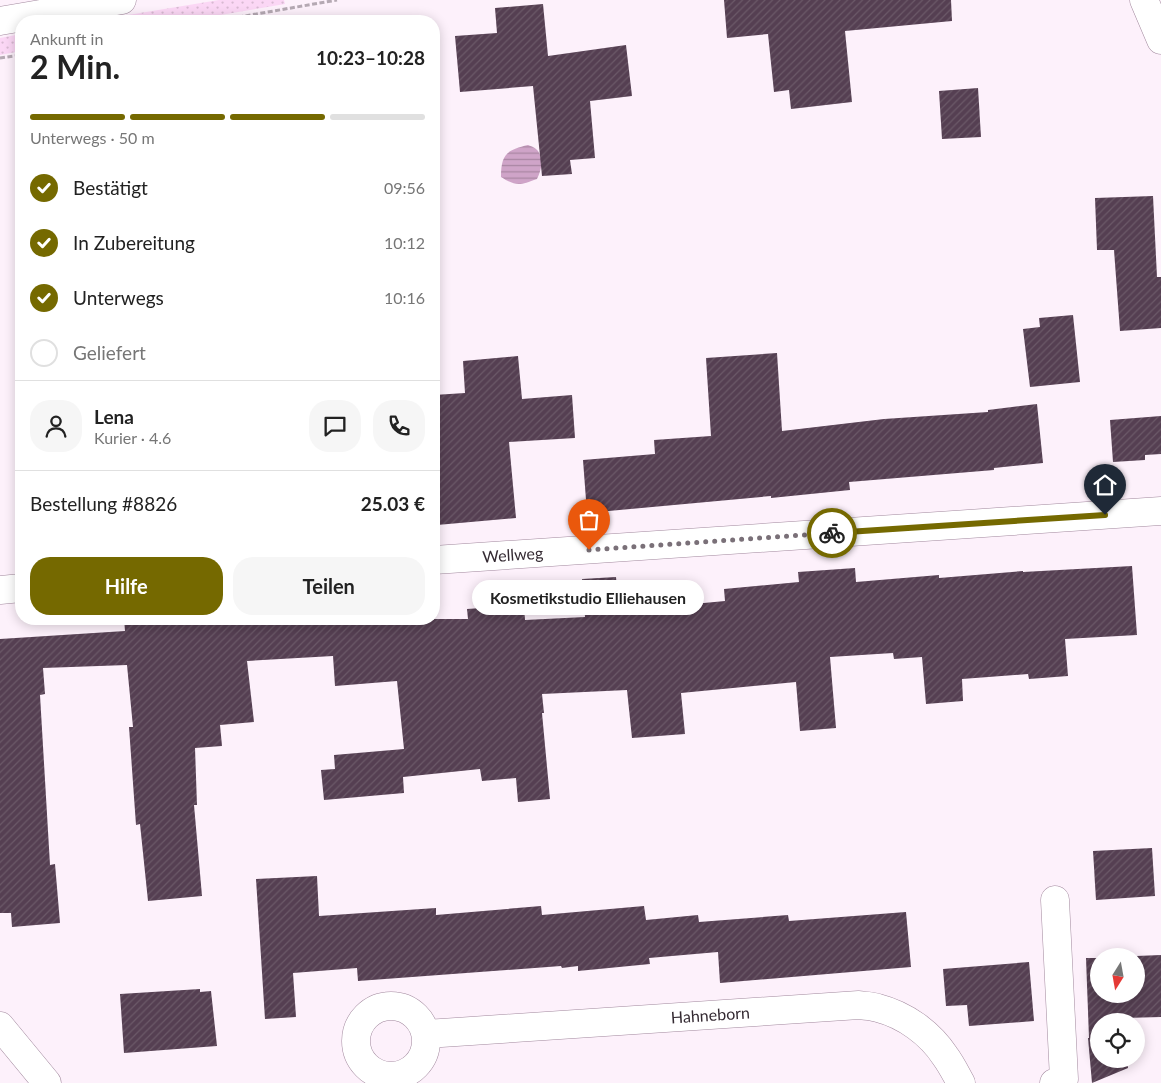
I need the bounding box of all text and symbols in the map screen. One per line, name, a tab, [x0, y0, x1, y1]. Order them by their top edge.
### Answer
text: Ankunft in	[30, 29, 103, 48]
text: 10:23–10:28	[316, 46, 425, 69]
text: 2 Min.	[30, 47, 120, 86]
text: Unterwegs · 50 m	[30, 128, 155, 147]
icon: check	[30, 174, 58, 202]
text: Bestätigt	[73, 176, 148, 199]
text: 09:56	[384, 178, 425, 197]
icon: check	[30, 229, 58, 257]
text: In Zubereitung	[73, 231, 195, 254]
text: 10:12	[384, 233, 425, 252]
icon: check	[30, 284, 58, 312]
text: Unterwegs	[73, 286, 164, 309]
text: 10:16	[384, 288, 425, 307]
text: Geliefert	[73, 341, 146, 364]
button: person	[30, 400, 82, 452]
button: chat	[309, 400, 361, 452]
button: phone	[373, 400, 425, 452]
text: Lena	[94, 405, 134, 428]
text: Kurier · 4.6	[94, 428, 171, 447]
pin	[1084, 464, 1126, 515]
icon: home	[1091, 471, 1119, 499]
text: Bestellung #8826	[30, 492, 177, 515]
text: 25.03 €	[361, 492, 425, 515]
pin	[568, 499, 610, 550]
icon: bag	[575, 506, 603, 534]
courier	[807, 508, 857, 558]
icon: bike	[818, 519, 846, 547]
street label: Wellweg	[482, 543, 544, 566]
button: Hilfe	[30, 557, 223, 615]
button: Teilen	[233, 557, 425, 615]
callout: Kosmetikstudio Elliehausen	[473, 580, 705, 615]
text: Kosmetikstudio Elliehausen	[490, 588, 686, 607]
north arrow	[1090, 948, 1145, 1002]
map controls	[1090, 948, 1145, 1068]
street label: Hahneborn	[670, 1002, 750, 1027]
button: locate	[1090, 1013, 1145, 1068]

